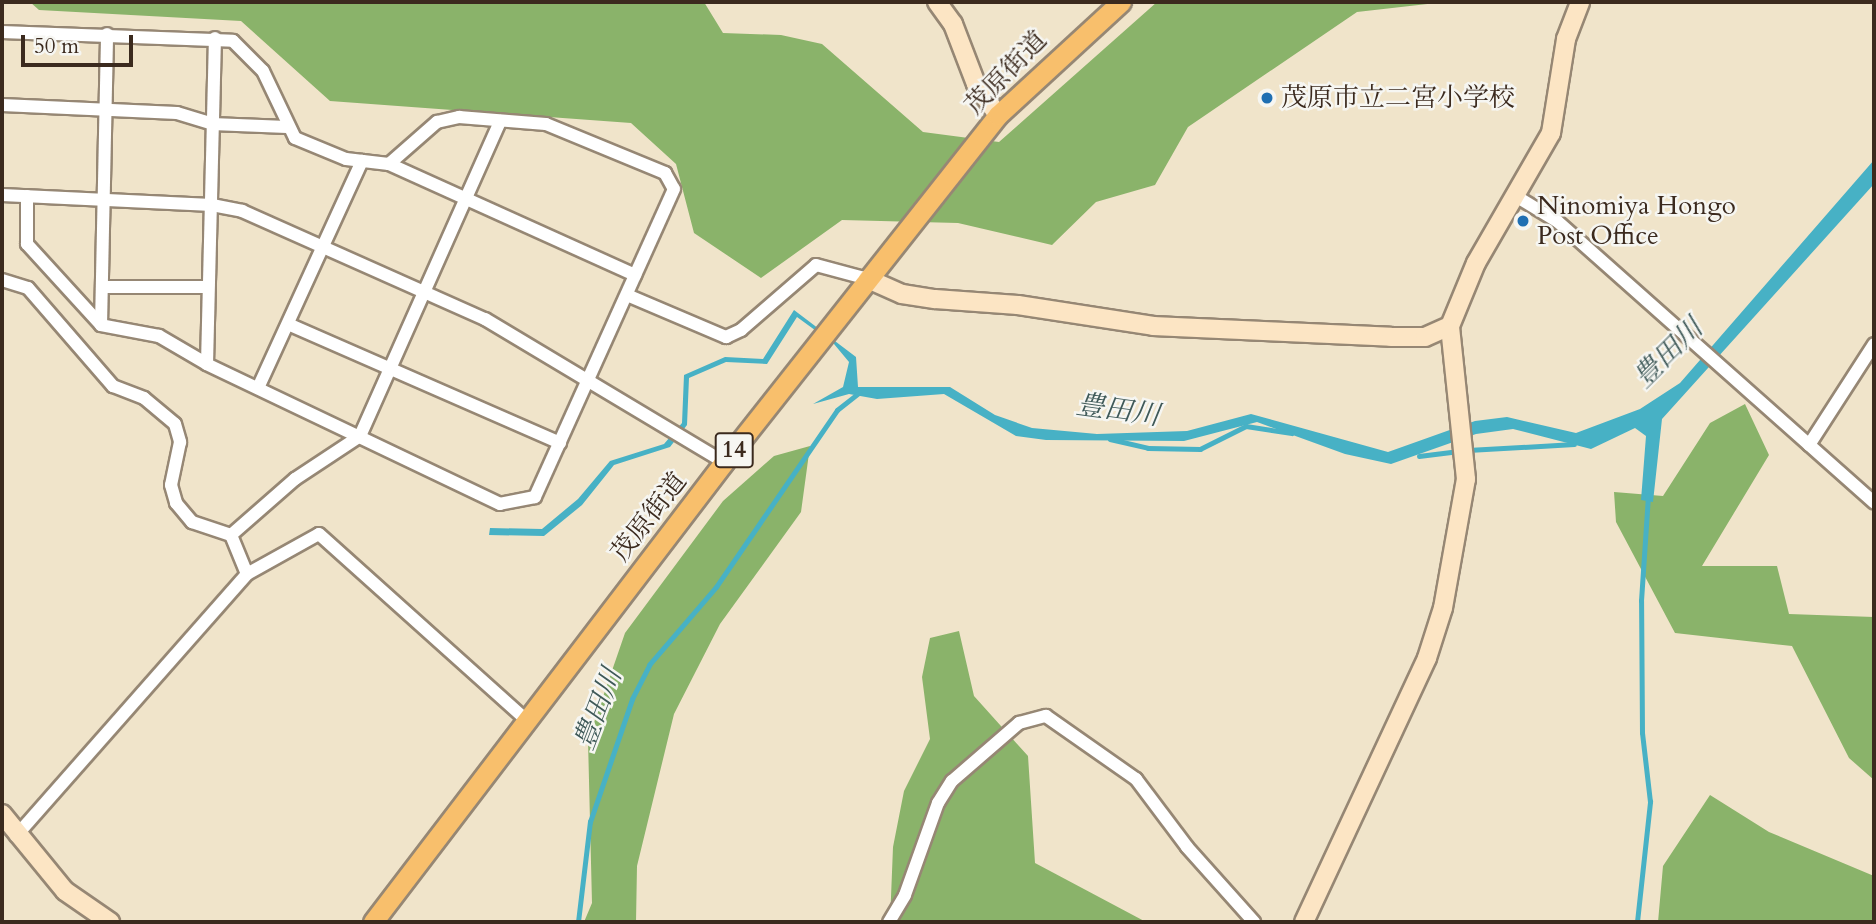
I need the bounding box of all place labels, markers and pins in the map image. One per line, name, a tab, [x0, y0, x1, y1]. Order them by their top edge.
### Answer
place label: 茂原市立二宮小学校	[1281, 82, 1515, 114]
marker: 茂原市立二宮小学校	[1259, 90, 1275, 106]
place label: Ninomiya Hongo Post Office	[1537, 190, 1736, 252]
marker: Ninomiya Hongo Post Office	[1515, 213, 1531, 229]

